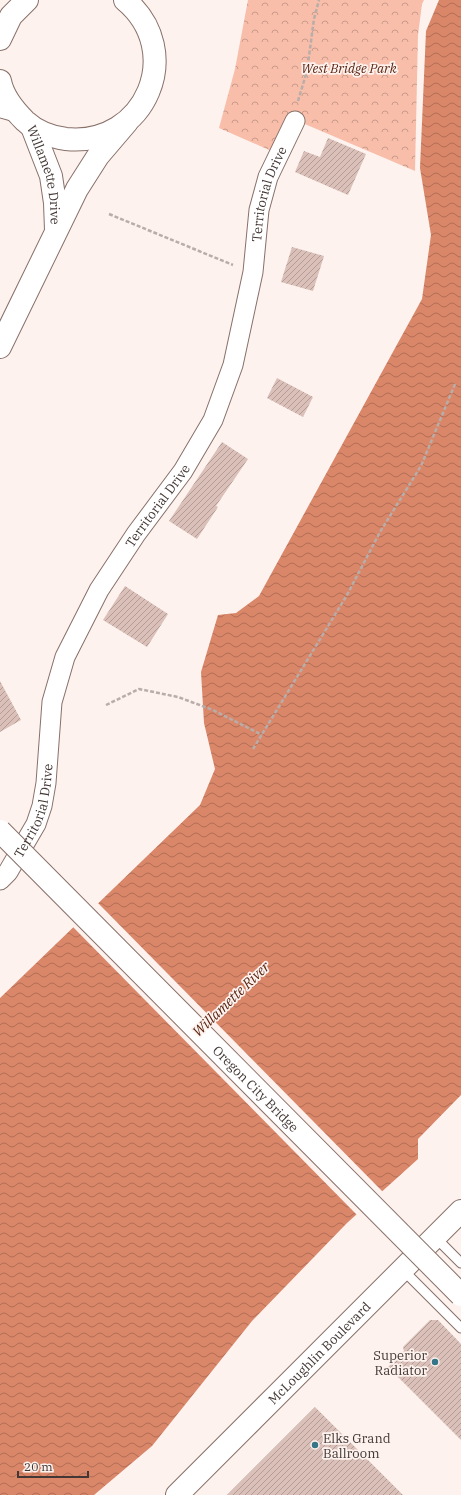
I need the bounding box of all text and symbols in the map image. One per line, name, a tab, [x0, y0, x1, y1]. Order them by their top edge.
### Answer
park label: West Bridge Park	[301, 60, 397, 77]
street label: Willamette Drive	[24, 123, 64, 225]
street label: Territorial Drive	[247, 143, 290, 243]
street label: Territorial Drive	[121, 461, 194, 550]
street label: Territorial Drive	[10, 763, 56, 861]
water label: Willamette River	[189, 957, 274, 1040]
street label: Oregon City Bridge	[209, 1042, 303, 1135]
street label: McLoughlin Boulevard	[264, 1298, 374, 1408]
place label: Superior Radiator	[373, 1347, 427, 1379]
marker: Superior Radiator	[430, 1357, 440, 1367]
place label: Elks Grand Ballroom	[323, 1430, 391, 1462]
marker: Elks Grand Ballroom	[310, 1440, 320, 1450]
scale bar	[18, 1453, 88, 1479]
text: 20 m	[24, 1459, 53, 1474]

